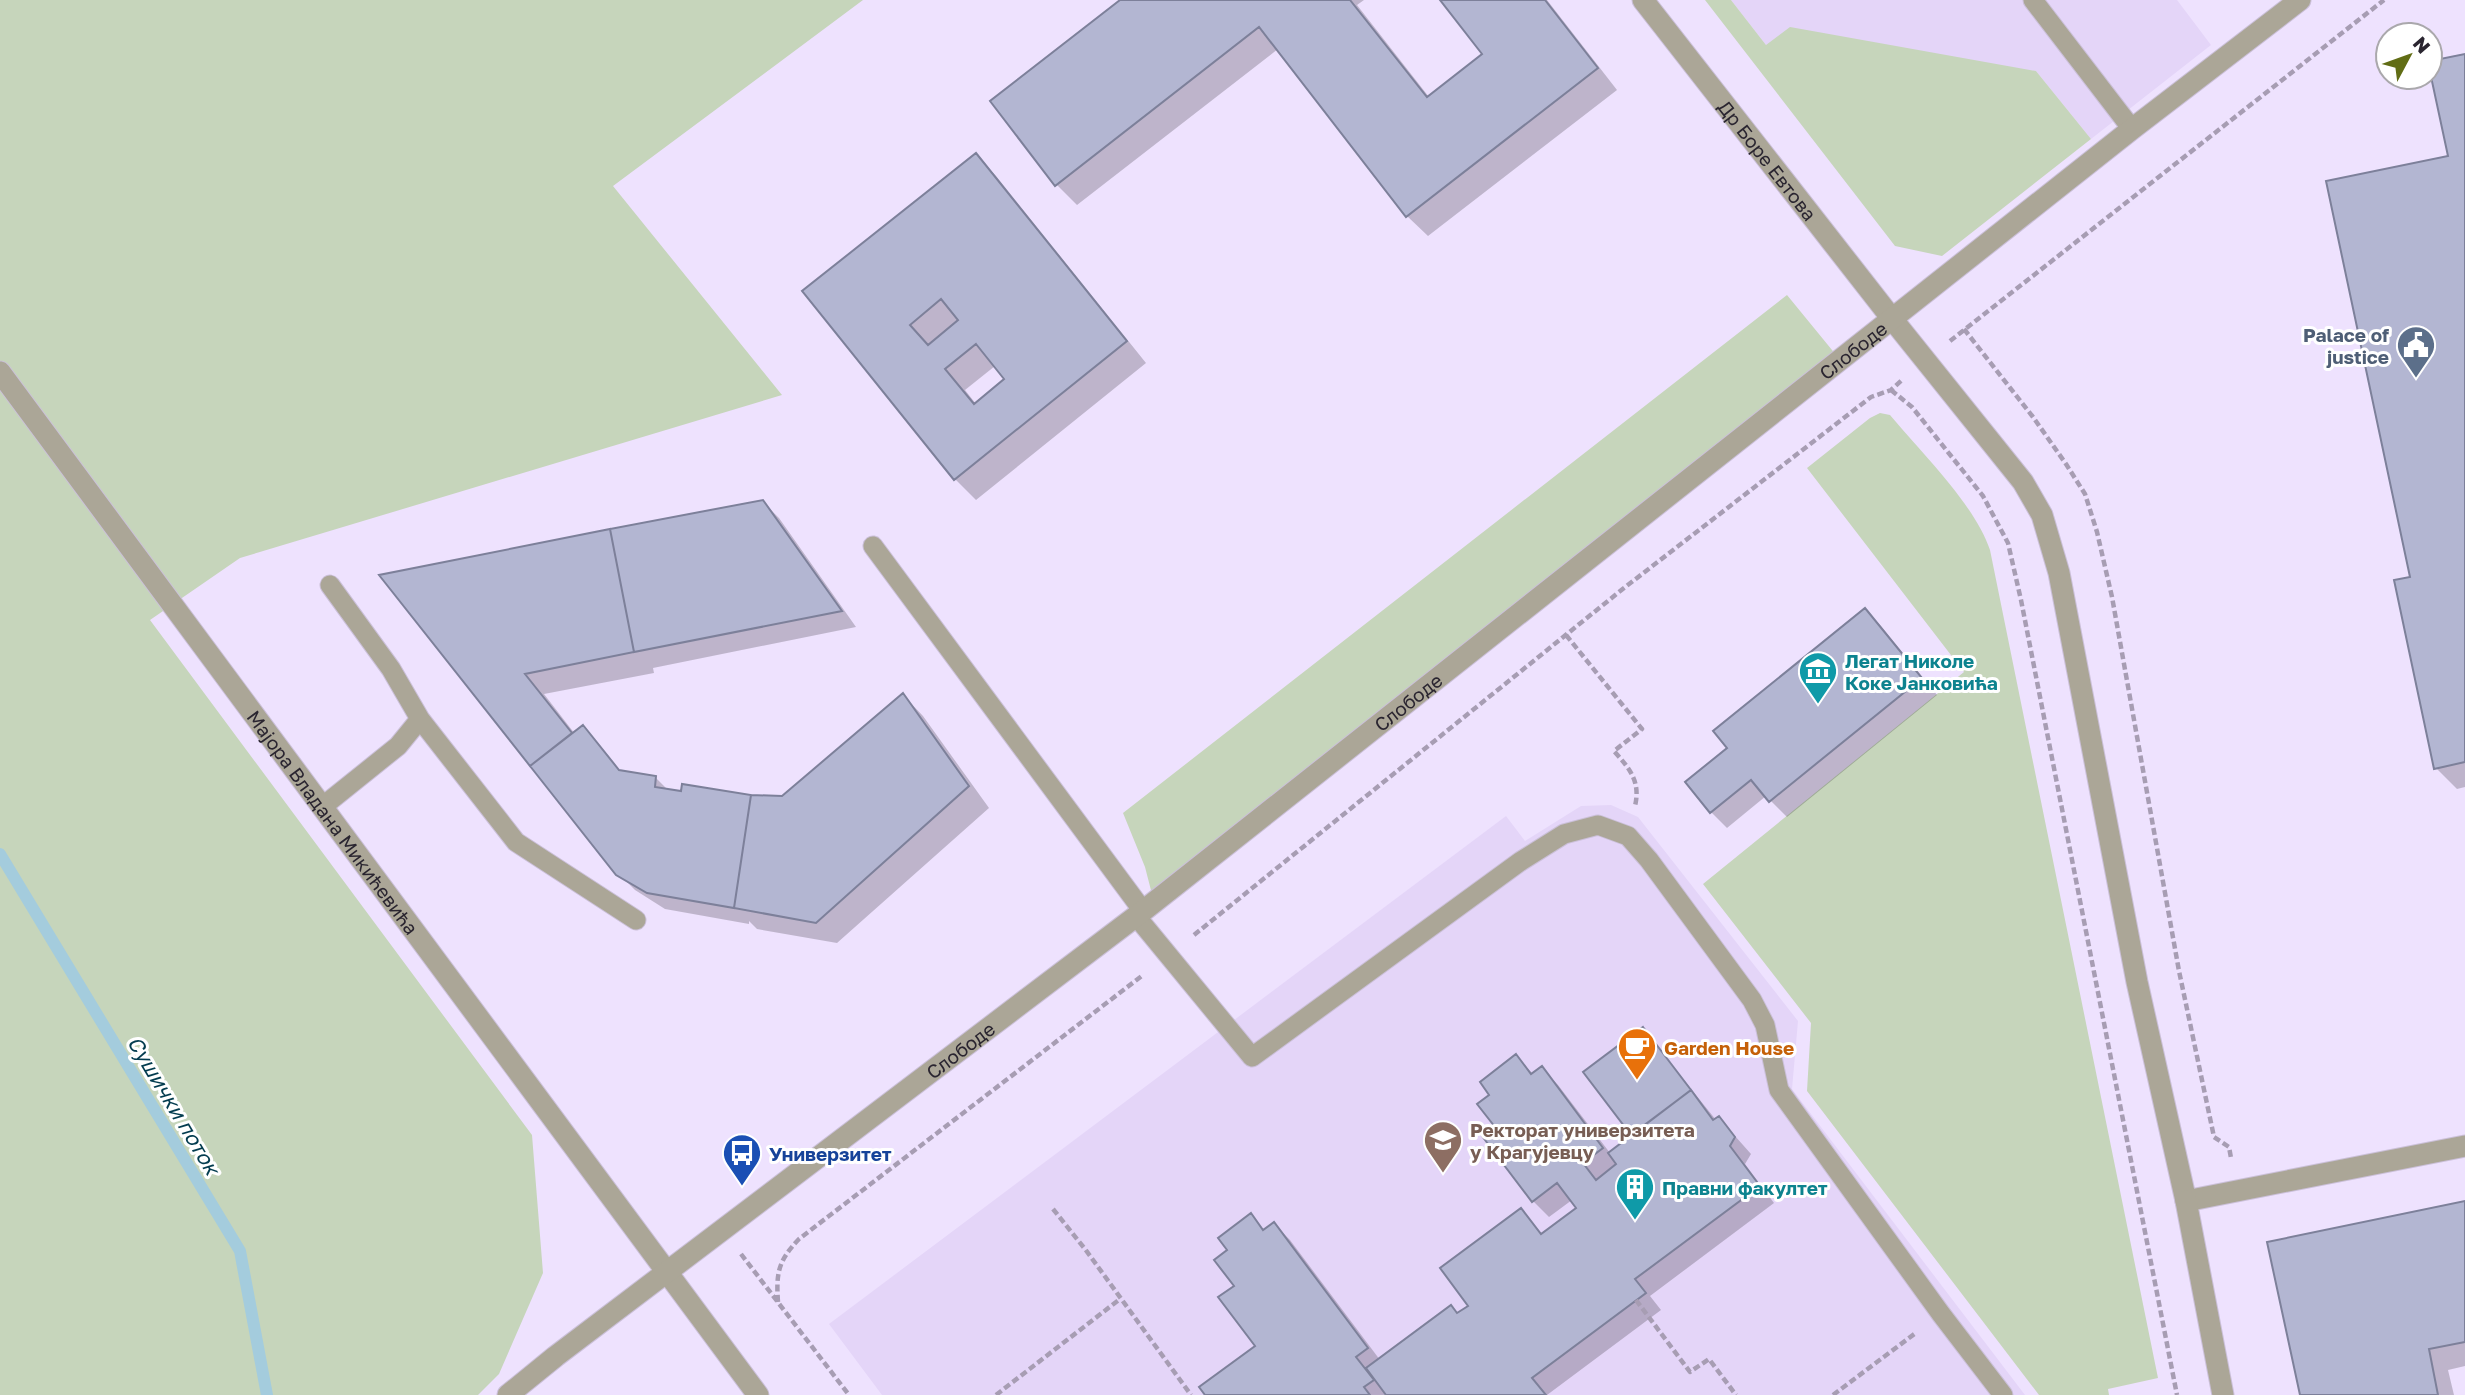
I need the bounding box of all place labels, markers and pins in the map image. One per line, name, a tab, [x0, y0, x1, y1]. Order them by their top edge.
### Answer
place label: Palace of justice	[2303, 323, 2389, 368]
public building icon: Palace of justice	[2395, 324, 2437, 379]
place label: Легат Николе Коке Јанковића	[1845, 649, 1998, 694]
museum icon: Легат Николе Коке Јанковића	[1797, 650, 1839, 705]
cafe icon: Garden House	[1616, 1026, 1658, 1081]
place label: Garden House	[1664, 1036, 1794, 1059]
place label: Ректорат универзитета у Крагујевцу	[1470, 1118, 1695, 1163]
school or university icon: Ректорат универзитета у Крагујевцу	[1422, 1119, 1464, 1174]
bus stop icon: Универзитет	[721, 1132, 763, 1187]
place label: Универзитет	[769, 1142, 892, 1165]
building icon: Правни факултет	[1614, 1166, 1656, 1221]
place label: Правни факултет	[1662, 1176, 1828, 1199]

